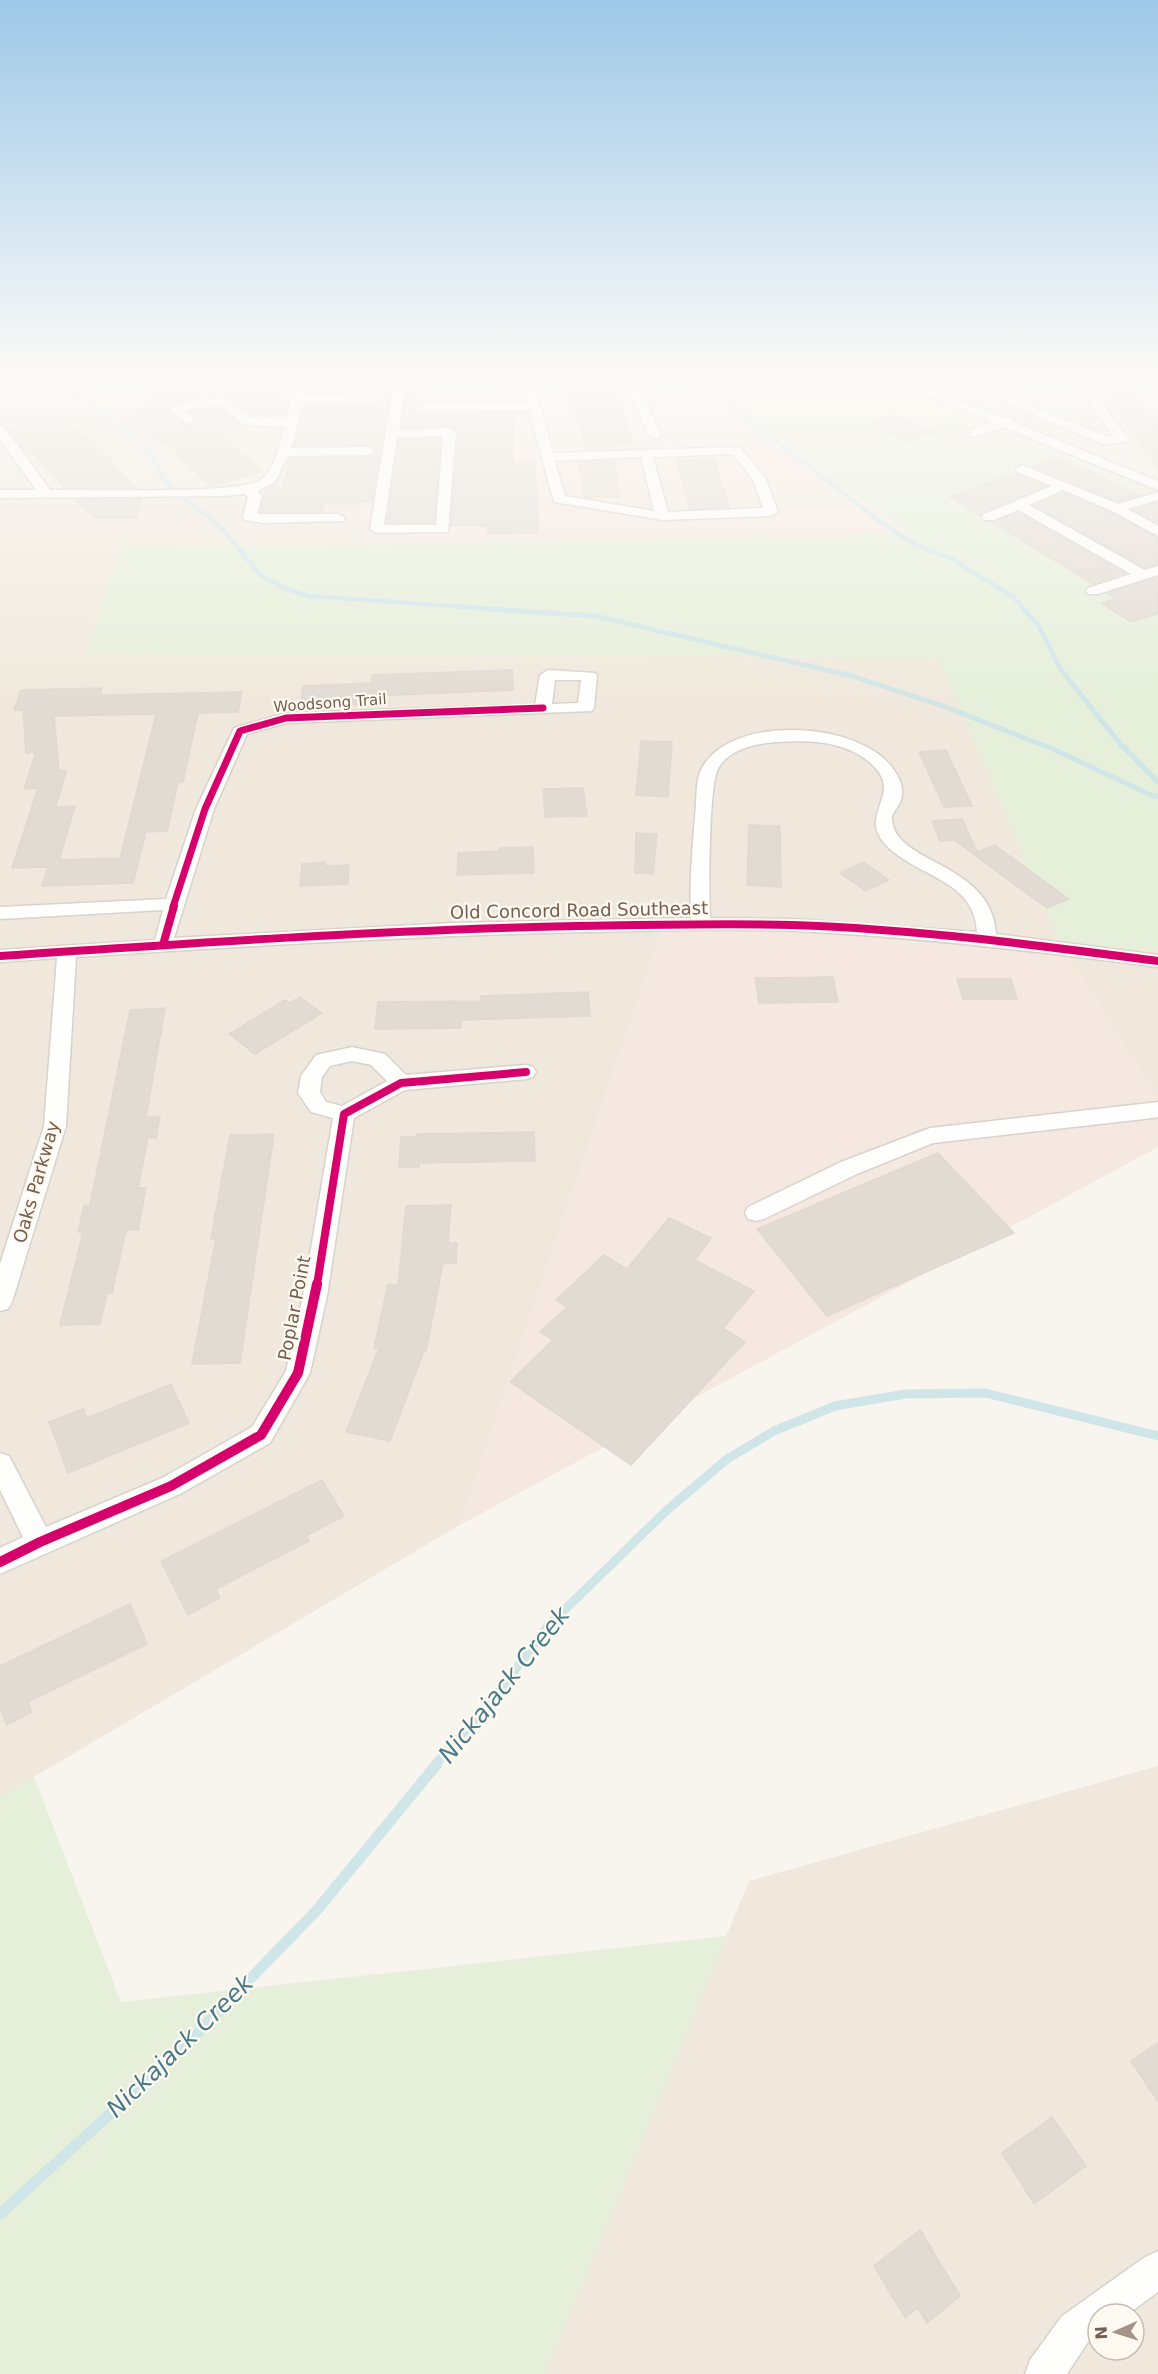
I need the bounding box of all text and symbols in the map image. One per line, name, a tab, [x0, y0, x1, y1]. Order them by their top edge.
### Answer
street label: Woodsong Trail	[273, 690, 387, 716]
street label: Old Concord Road Southeast	[450, 897, 708, 923]
street label: Oaks Parkway	[9, 1118, 64, 1245]
street label: Poplar Point	[274, 1254, 314, 1362]
water label: Nickajack Creek	[433, 1601, 576, 1769]
water label: Nickajack Creek	[101, 1968, 260, 2123]
north arrow	[1086, 2302, 1146, 2362]
text: N	[1092, 2326, 1111, 2340]

